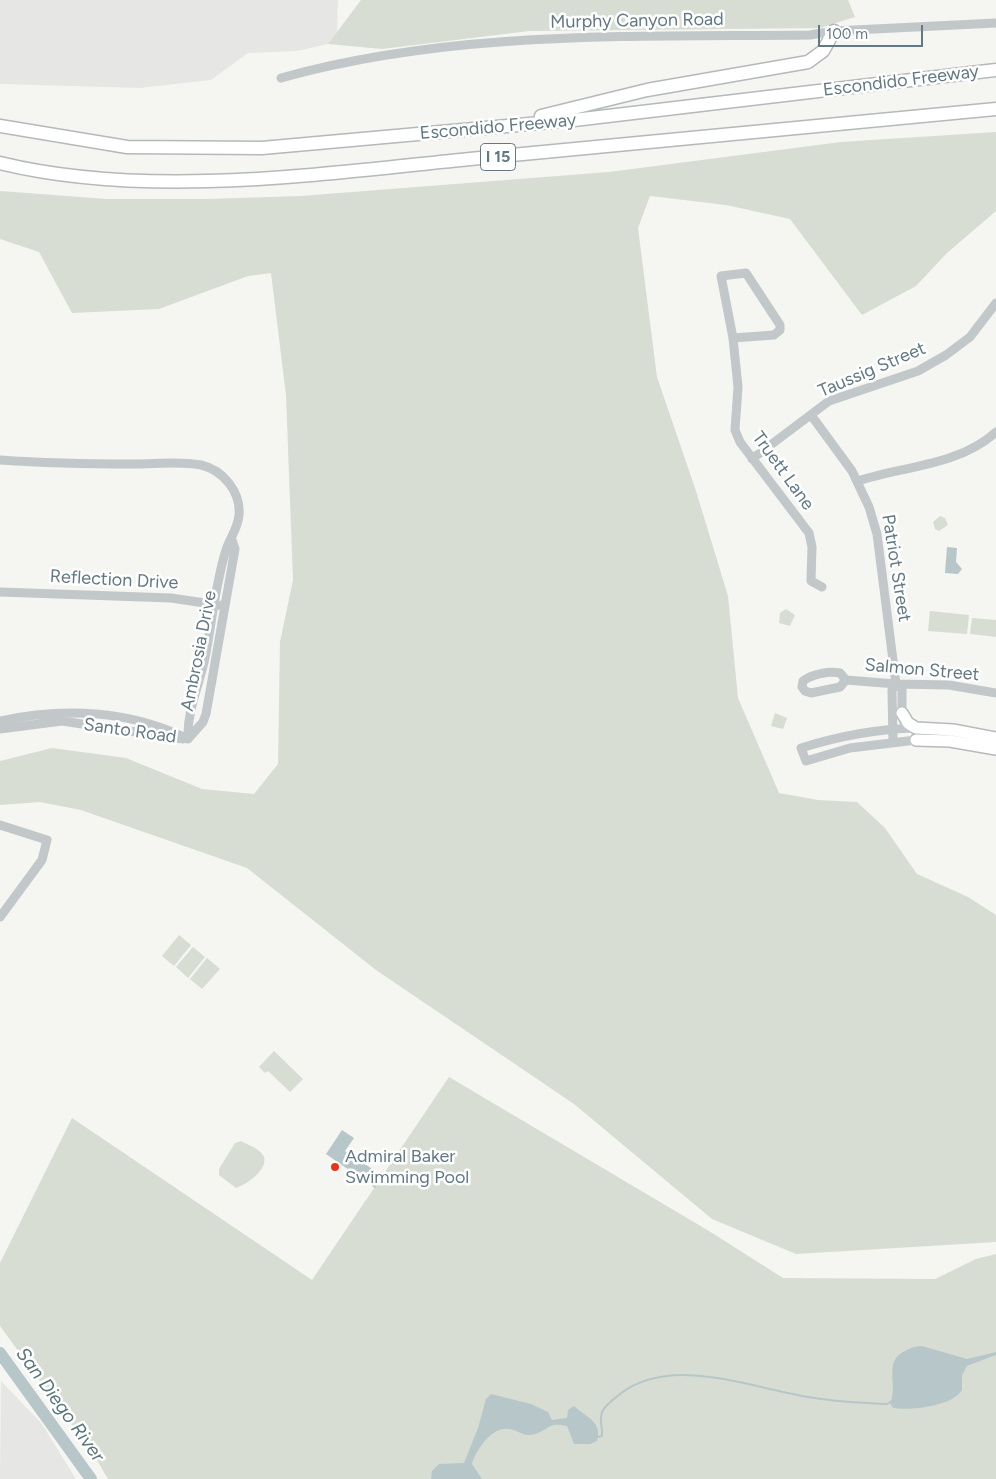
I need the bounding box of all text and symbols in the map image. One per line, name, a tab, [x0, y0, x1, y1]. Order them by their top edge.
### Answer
street label: Murphy Canyon Road	[550, 9, 724, 33]
scale bar	[821, 15, 926, 47]
text: 100 m	[826, 25, 868, 43]
street label: Escondido Freeway	[822, 61, 980, 101]
street label: Escondido Freeway	[419, 109, 577, 145]
road number: I 15	[480, 144, 516, 170]
street label: Taussig Street	[815, 338, 929, 402]
street label: Truett Lane	[747, 428, 819, 514]
street label: Patriot Street	[877, 513, 915, 623]
street label: Reflection Drive	[49, 566, 179, 594]
street label: Ambrosia Drive	[177, 589, 221, 713]
street label: Salmon Street	[864, 654, 980, 686]
street label: Santo Road	[82, 714, 178, 748]
place label: Admiral Baker Swimming Pool	[345, 1146, 469, 1188]
marker: Admiral Baker Swimming Pool	[329, 1161, 341, 1173]
water label: San Diego River	[11, 1343, 109, 1467]

